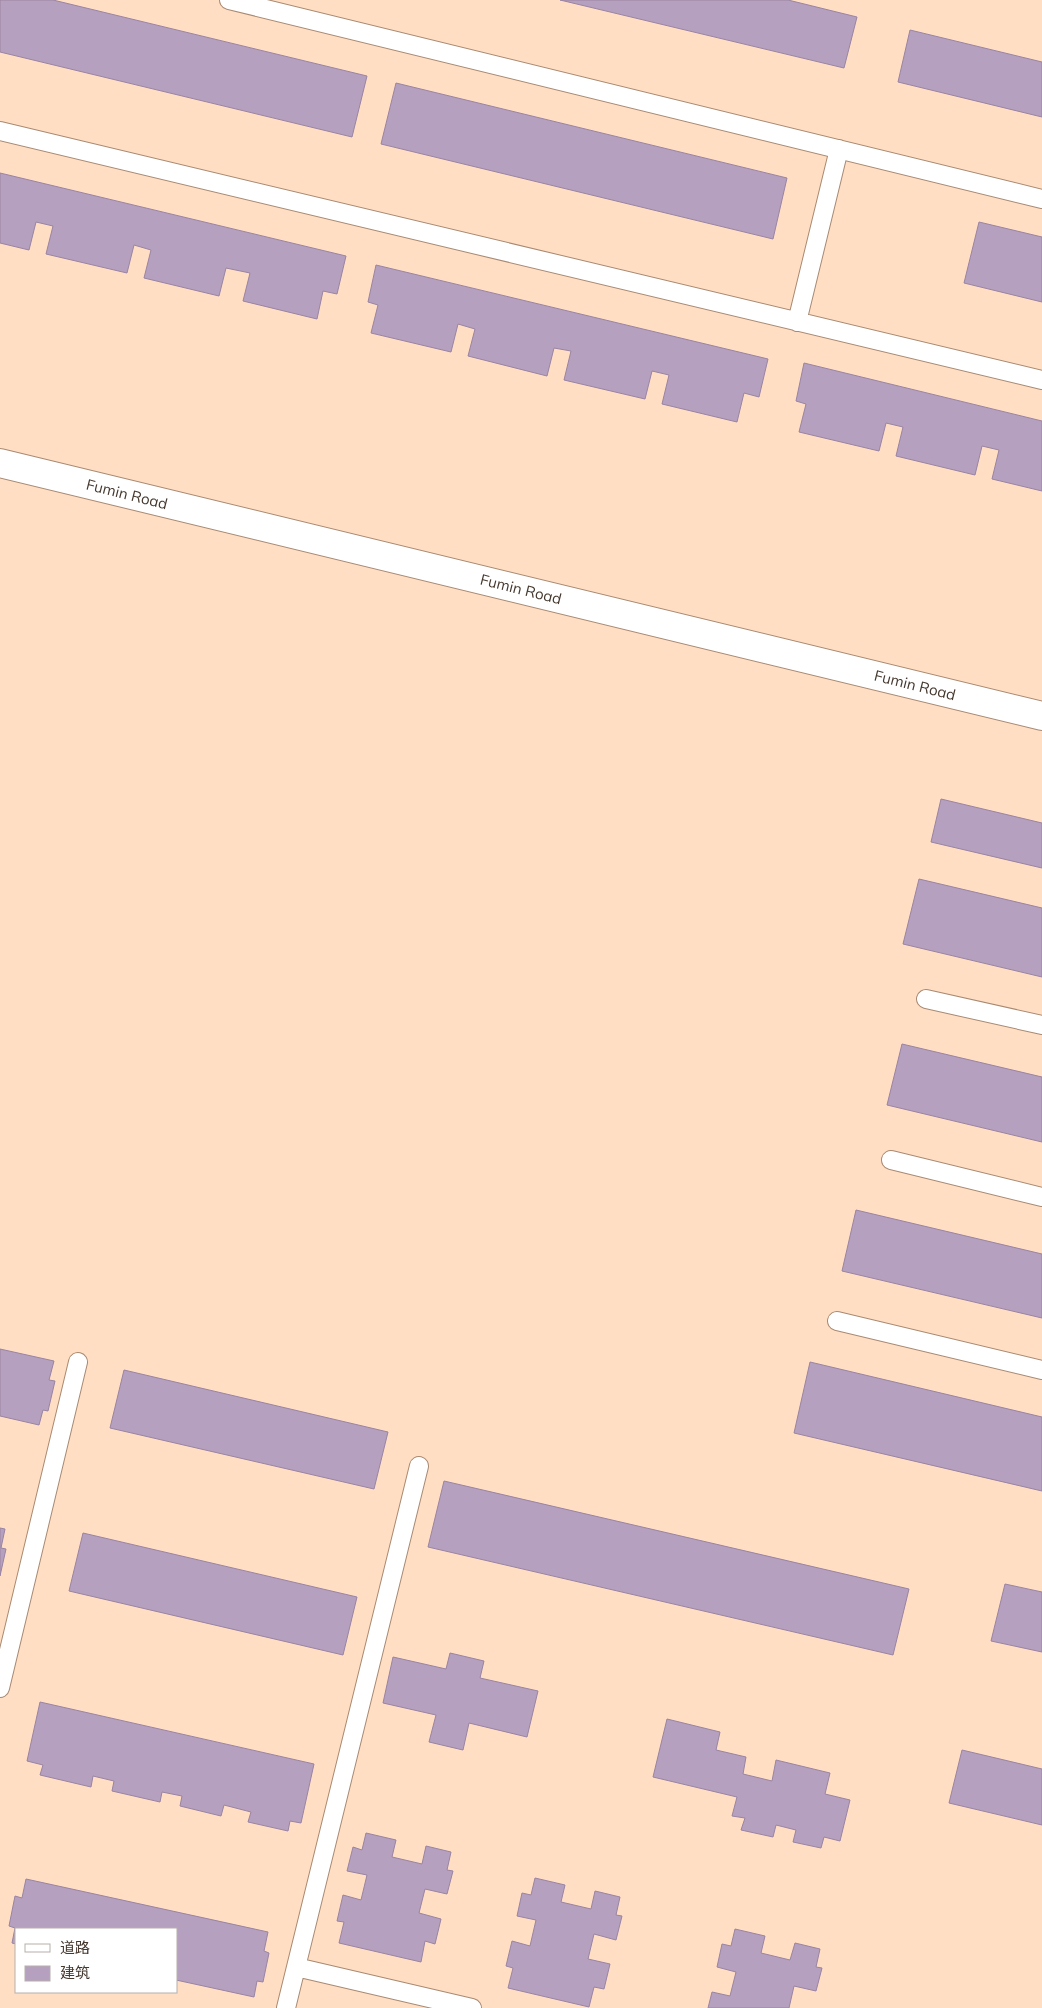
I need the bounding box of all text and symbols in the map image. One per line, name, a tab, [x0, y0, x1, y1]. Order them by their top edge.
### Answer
street label: Fumin Road	[84, 475, 170, 513]
street label: Fumin Road	[478, 570, 564, 608]
street label: Fumin Road	[872, 666, 958, 704]
legend	[15, 1928, 178, 1993]
text: 道路	[60, 1938, 90, 1957]
text: 建筑	[60, 1963, 90, 1982]

